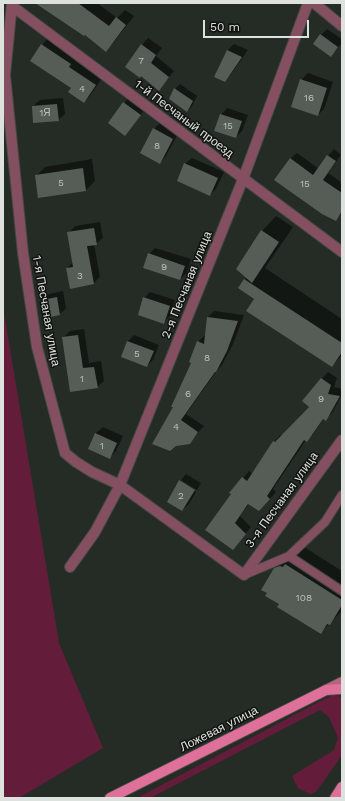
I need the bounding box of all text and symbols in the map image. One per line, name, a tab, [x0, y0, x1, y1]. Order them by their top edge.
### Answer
scale bar	[205, 12, 311, 38]
text: 50 m	[210, 20, 240, 34]
house number: 7	[138, 55, 144, 67]
street label: 1-й Песчаный проезд	[132, 77, 236, 161]
house number: 4	[79, 83, 85, 95]
house number: 16	[304, 92, 314, 104]
house number: 1Я	[39, 107, 51, 119]
house number: 15	[223, 120, 233, 132]
house number: 8	[154, 140, 160, 152]
house number: 5	[58, 177, 64, 189]
house number: 15	[300, 178, 310, 190]
street label: 2-я Песчаная улица	[159, 229, 215, 341]
street label: 1-я Песчаная улица	[29, 254, 63, 368]
house number: 9	[161, 261, 167, 273]
house number: 3	[77, 270, 83, 282]
house number: 5	[134, 348, 140, 360]
house number: 8	[204, 352, 210, 364]
house number: 1	[80, 373, 84, 385]
house number: 6	[185, 388, 191, 400]
house number: 9	[318, 393, 324, 405]
house number: 4	[173, 421, 179, 433]
house number: 1	[100, 440, 104, 452]
street label: 3-я Песчаная улица	[242, 449, 322, 551]
house number: 2	[178, 490, 184, 502]
house number: 108	[296, 592, 312, 604]
street label: Ложевая улица	[178, 703, 260, 755]

